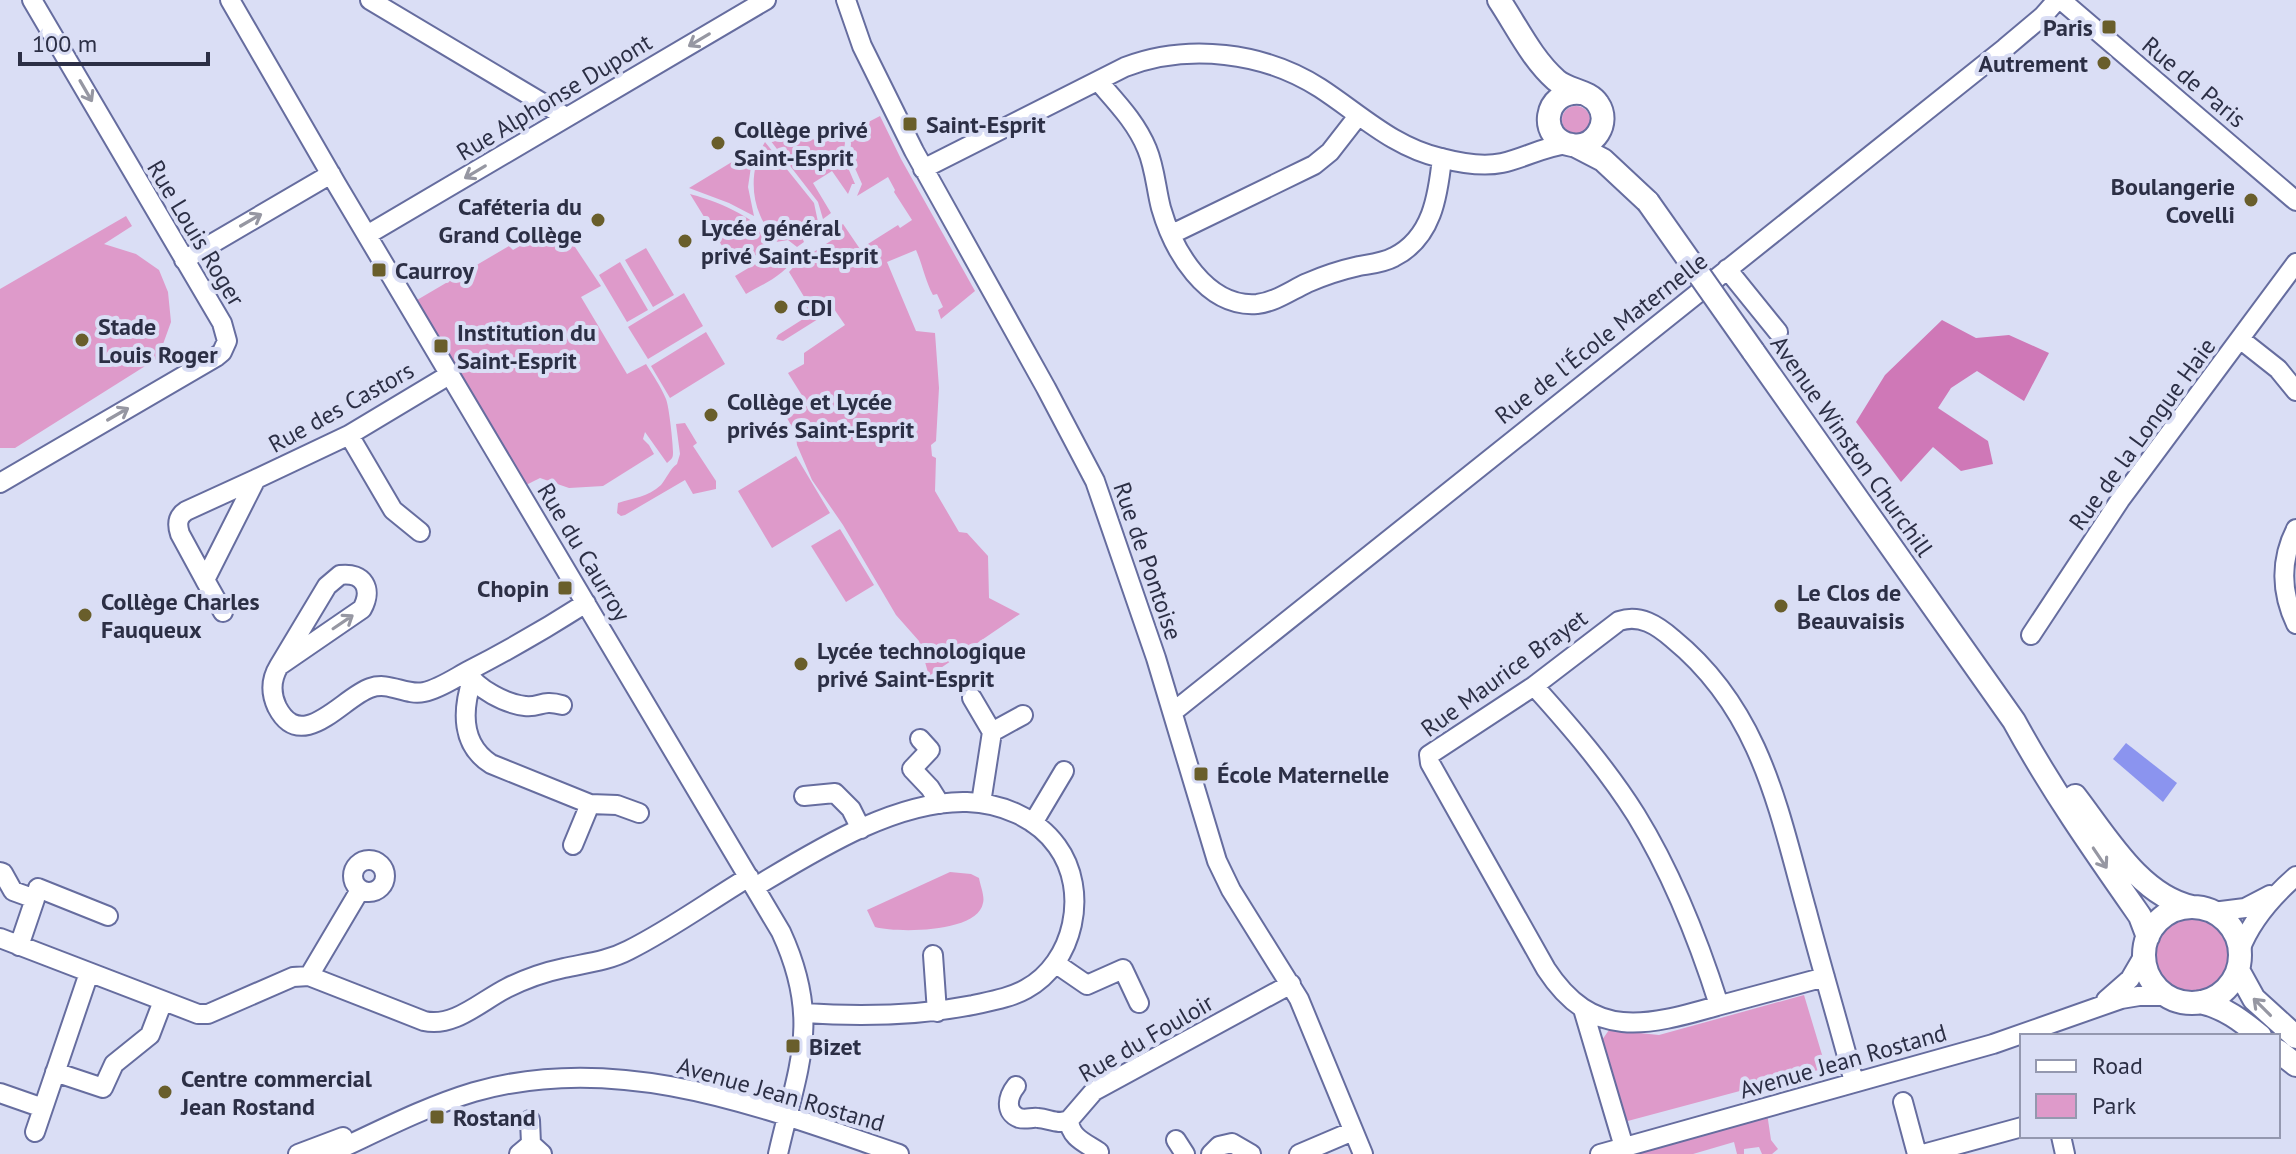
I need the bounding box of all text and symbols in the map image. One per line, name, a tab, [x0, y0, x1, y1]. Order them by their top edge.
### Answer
place label: Paris	[2043, 12, 2093, 43]
scale bar	[20, 16, 208, 66]
marker: Paris	[2100, 18, 2118, 36]
street label: Rue Alphonse Dupont	[451, 26, 657, 168]
text: 100 m	[32, 28, 97, 59]
street label: Rue de Paris	[2136, 30, 2252, 134]
one-way arrow	[687, 32, 710, 48]
place label: Autrement	[1979, 48, 2089, 79]
marker: Autrement	[2095, 54, 2113, 72]
one-way arrow	[78, 79, 94, 102]
place label: Saint-Esprit	[926, 109, 1046, 140]
place label: Collège privé Saint-Esprit	[734, 114, 868, 173]
marker: Saint-Esprit	[901, 115, 919, 133]
marker: Collège privé Saint-Esprit	[709, 134, 727, 152]
street label: Rue Louis Roger	[140, 154, 252, 312]
one-way arrow	[464, 164, 487, 180]
place label: Boulangerie Covelli	[2111, 171, 2235, 230]
place label: Caféteria du Grand Collège	[439, 191, 582, 250]
marker: Boulangerie Covelli	[2242, 191, 2260, 209]
marker: Caféteria du Grand Collège	[589, 211, 607, 229]
one-way arrow	[239, 212, 262, 228]
place label: Lycée général privé Saint-Esprit	[701, 212, 879, 271]
marker: Lycée général privé Saint-Esprit	[676, 232, 694, 250]
street label: Rue de l'École Maternelle	[1488, 245, 1714, 431]
place label: Caurroy	[395, 255, 474, 286]
marker: Caurroy	[370, 261, 388, 279]
place label: CDI	[797, 292, 833, 323]
marker: CDI	[772, 298, 790, 316]
place label: Stade Louis Roger	[98, 311, 218, 370]
place label: Institution du Saint-Esprit	[457, 317, 596, 376]
street label: Avenue Winston Churchill	[1764, 329, 1940, 563]
marker: Stade Louis Roger	[73, 331, 91, 349]
street label: Rue de la Longue Haie	[2062, 332, 2222, 536]
marker: Institution du Saint-Esprit	[432, 337, 450, 355]
street label: Rue des Castors	[263, 354, 419, 460]
place label: Collège et Lycée privés Saint-Esprit	[727, 386, 915, 445]
one-way arrow	[106, 406, 130, 421]
marker: Collège et Lycée privés Saint-Esprit	[702, 406, 720, 424]
street label: Rue du Caurroy	[531, 477, 637, 627]
street label: Rue de Pontoise	[1106, 478, 1190, 644]
place label: Chopin	[477, 573, 549, 604]
place label: Le Clos de Beauvaisis	[1797, 577, 1905, 636]
marker: Chopin	[556, 579, 574, 597]
place label: Collège Charles Fauqueux	[101, 586, 260, 645]
marker: Le Clos de Beauvaisis	[1772, 597, 1790, 615]
street label: Rue Maurice Brayet	[1415, 602, 1593, 744]
marker: Collège Charles Fauqueux	[76, 606, 94, 624]
one-way arrow	[331, 614, 354, 630]
place label: Lycée technologique privé Saint-Esprit	[817, 635, 1026, 694]
marker: Lycée technologique privé Saint-Esprit	[792, 655, 810, 673]
place label: École Maternelle	[1217, 759, 1389, 790]
marker: École Maternelle	[1192, 765, 1210, 783]
one-way arrow	[2092, 846, 2108, 868]
street label: Rue du Fouloir	[1073, 987, 1219, 1089]
one-way arrow	[2253, 998, 2272, 1017]
street label: Avenue Jean Rostand	[1736, 1017, 1950, 1105]
place label: Bizet	[809, 1031, 862, 1062]
legend	[2020, 1034, 2280, 1138]
marker: Bizet	[784, 1037, 802, 1055]
street label: Avenue Jean Rostand	[674, 1050, 888, 1138]
text: Road	[2092, 1050, 2143, 1081]
place label: Centre commercial Jean Rostand	[180, 1063, 373, 1122]
marker: Centre commercial Jean Rostand	[156, 1083, 174, 1101]
text: Park	[2092, 1090, 2137, 1121]
place label: Rostand	[453, 1102, 536, 1133]
marker: Rostand	[428, 1108, 446, 1126]

